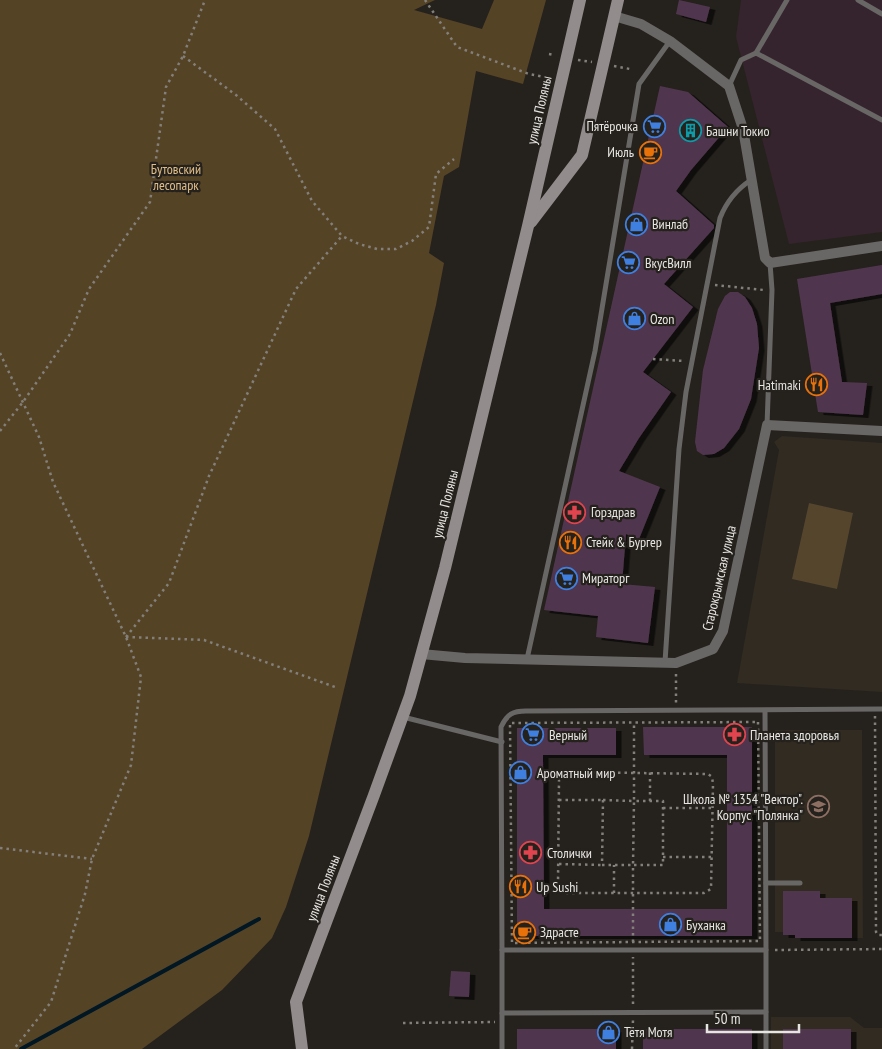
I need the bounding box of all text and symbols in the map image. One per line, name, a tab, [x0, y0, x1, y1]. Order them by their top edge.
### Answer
street label: улица Поляны	[522, 74, 556, 146]
supermarket icon: Пятёрочка	[642, 114, 666, 138]
place label: Пятёрочка	[586, 117, 638, 135]
building icon: Башни Токио	[678, 119, 702, 143]
place label: Башни Токио	[706, 122, 769, 140]
cafe icon: Июль	[638, 140, 662, 164]
place label: Июль	[607, 143, 634, 161]
park label: Бутовский лесопарк	[151, 160, 201, 194]
shop icon: Винлаб	[624, 212, 648, 236]
place label: Винлаб	[652, 215, 688, 233]
supermarket icon: ВкусВилл	[617, 251, 641, 275]
place label: ВкусВилл	[645, 254, 691, 272]
shop icon: Ozon	[622, 307, 646, 331]
place label: Ozon	[650, 310, 675, 328]
restaurant icon: Hatimaki	[805, 373, 829, 397]
place label: Hatimaki	[758, 376, 801, 394]
street label: улица Поляны	[428, 468, 462, 540]
pharmacy icon: Горздрав	[563, 500, 587, 524]
place label: Горздрав	[591, 503, 636, 521]
street label: Старокрымская улица	[698, 524, 740, 632]
restaurant icon: Стейк & Бургер	[558, 530, 582, 554]
place label: Стейк & Бургер	[586, 533, 662, 551]
supermarket icon: Мираторг	[554, 566, 578, 590]
place label: Мираторг	[582, 569, 630, 587]
supermarket icon: Верный	[521, 723, 545, 747]
pharmacy icon: Планета здоровья	[722, 723, 746, 747]
place label: Верный	[549, 726, 587, 744]
place label: Планета здоровья	[750, 726, 839, 744]
shop icon: Ароматный мир	[509, 761, 533, 785]
place label: Ароматный мир	[537, 764, 615, 782]
place label: Школа № 1354 "Вектор". Корпус "Полянка"	[683, 790, 803, 824]
school or university icon: Школа № 1354 "Вектор". Корпус "Полянка"	[807, 795, 831, 819]
pharmacy icon: Столички	[519, 841, 543, 865]
place label: Столички	[547, 844, 592, 862]
street label: улица Поляны	[302, 852, 344, 924]
restaurant icon: Up Sushi	[508, 875, 532, 899]
place label: Up Sushi	[536, 878, 578, 896]
shop icon: Буханка	[658, 913, 682, 937]
place label: Буханка	[686, 916, 726, 934]
cafe icon: Здрасте	[512, 920, 536, 944]
place label: Здрасте	[540, 923, 579, 941]
scale bar	[707, 1002, 800, 1034]
text: 50 m	[714, 1009, 740, 1028]
shop icon: Тётя Мотя	[596, 1020, 620, 1044]
place label: Тётя Мотя	[624, 1023, 672, 1041]

